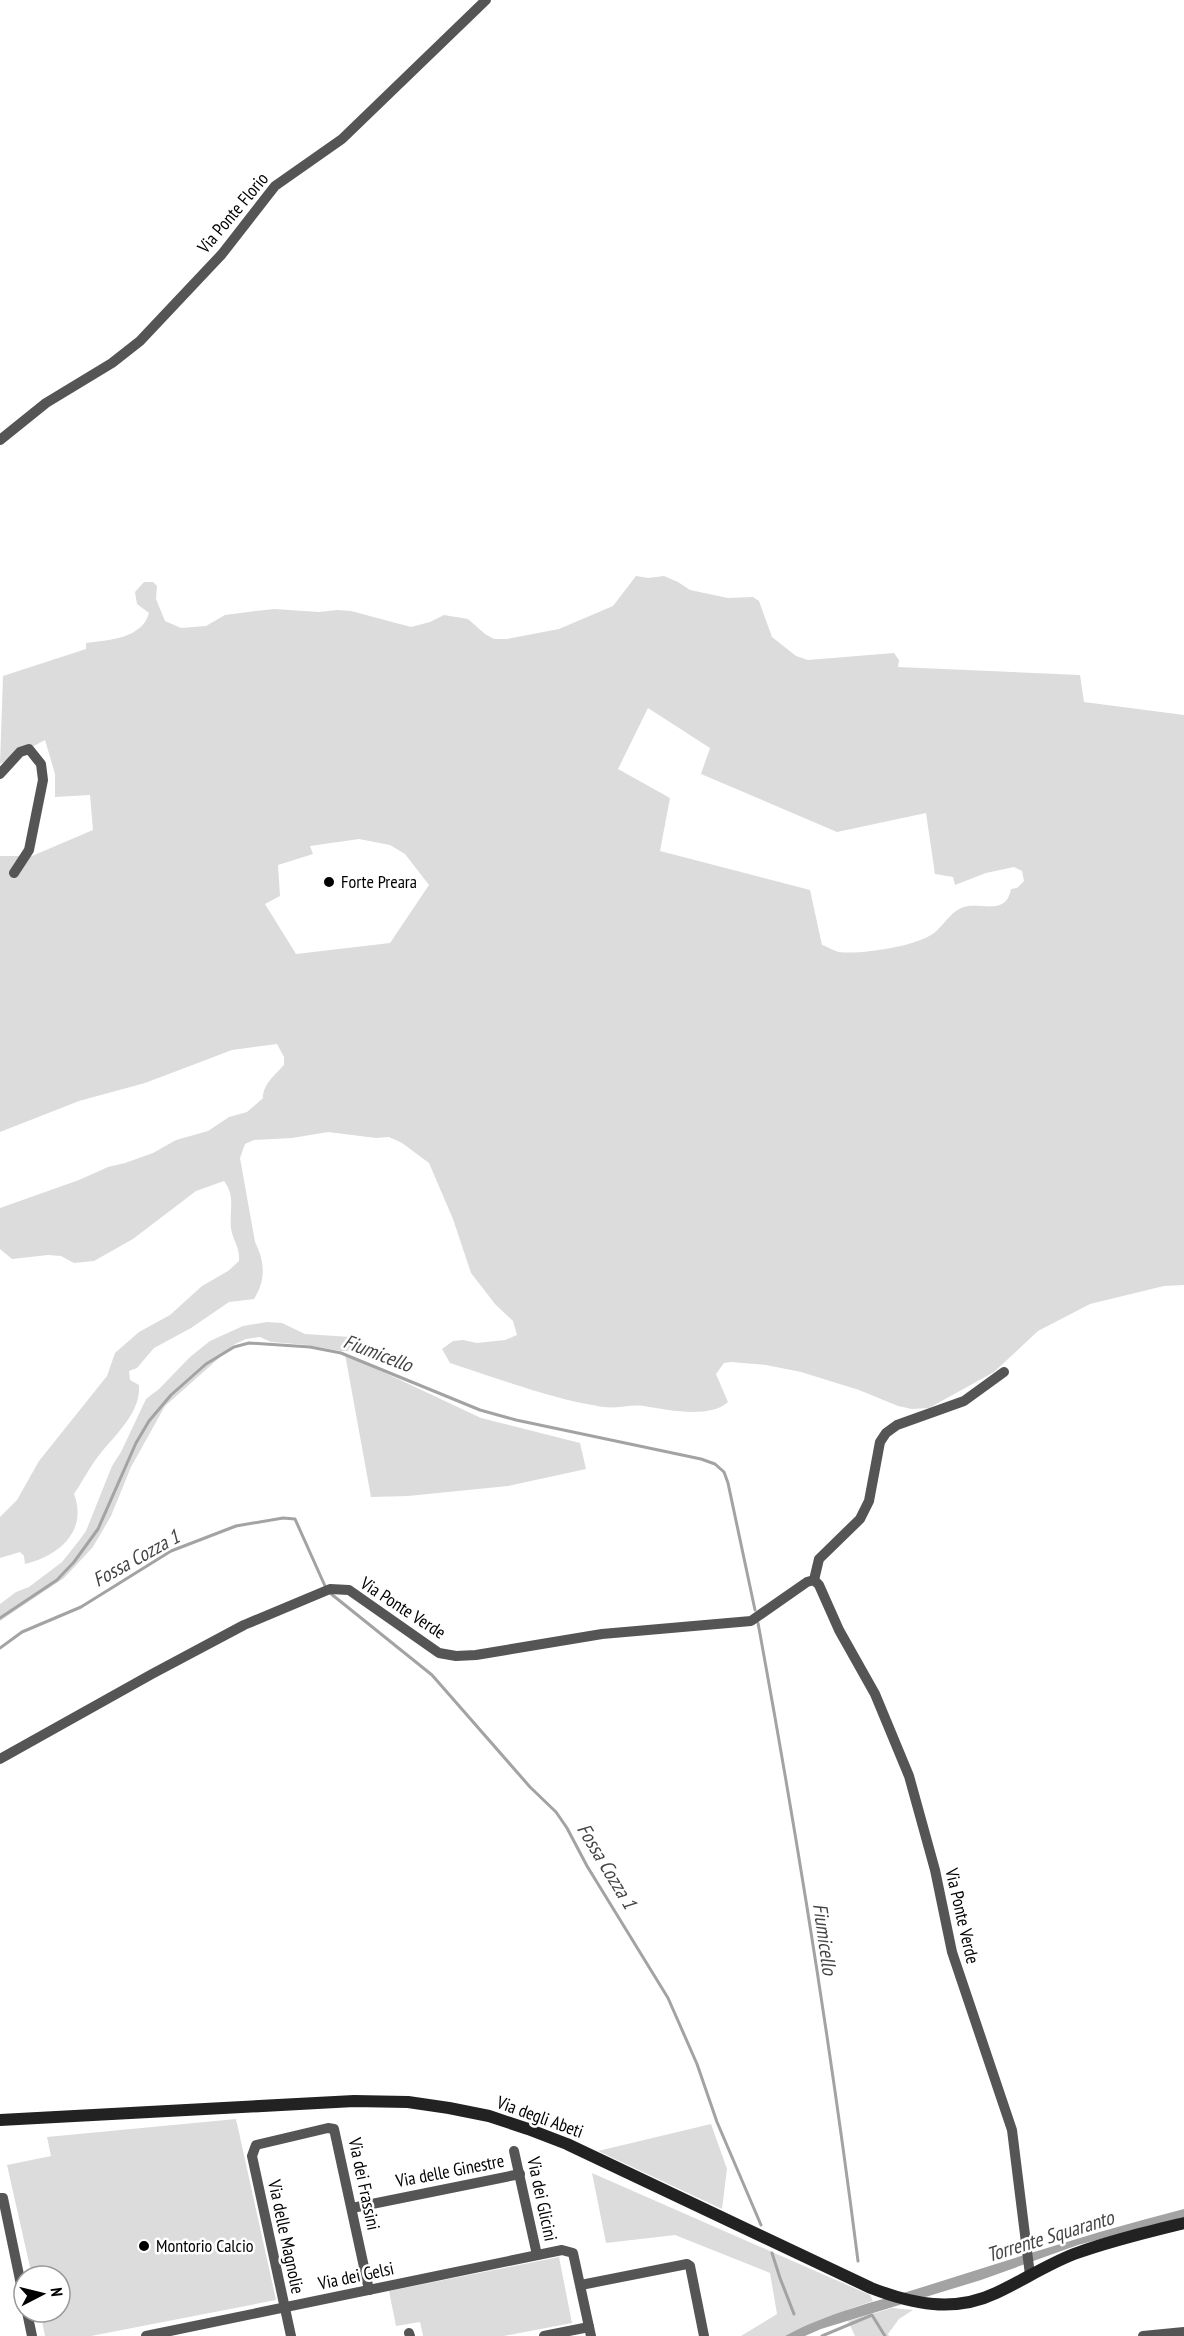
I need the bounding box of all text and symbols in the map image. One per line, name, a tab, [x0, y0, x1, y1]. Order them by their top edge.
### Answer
street label: Via Ponte Florio	[191, 167, 273, 259]
place label: Forte Preara	[341, 870, 417, 893]
marker: Forte Preara	[322, 875, 336, 889]
water label: Fiumicello	[340, 1328, 417, 1378]
water label: Fossa Cozza 1	[88, 1523, 185, 1592]
street label: Via Ponte Verde	[355, 1571, 450, 1644]
water label: Fossa Cozza 1	[571, 1818, 643, 1914]
street label: Via Ponte Verde	[940, 1865, 985, 1966]
water label: Fiumicello	[807, 1902, 843, 1978]
street label: Via degli Abeti	[493, 2090, 586, 2143]
street label: Via dei Frassini	[343, 2135, 385, 2232]
street label: Via delle Ginestre	[393, 2149, 506, 2192]
street label: Via dei Glicini	[522, 2154, 563, 2243]
street label: Via delle Magnolie	[263, 2177, 310, 2296]
water label: Torrente Squaranto	[983, 2204, 1118, 2268]
place label: Montorio Calcio	[156, 2234, 254, 2257]
marker: Montorio Calcio	[137, 2239, 151, 2253]
street label: Via dei Gelsi	[315, 2256, 396, 2295]
north arrow	[12, 2264, 72, 2324]
text: N	[46, 2287, 67, 2298]

